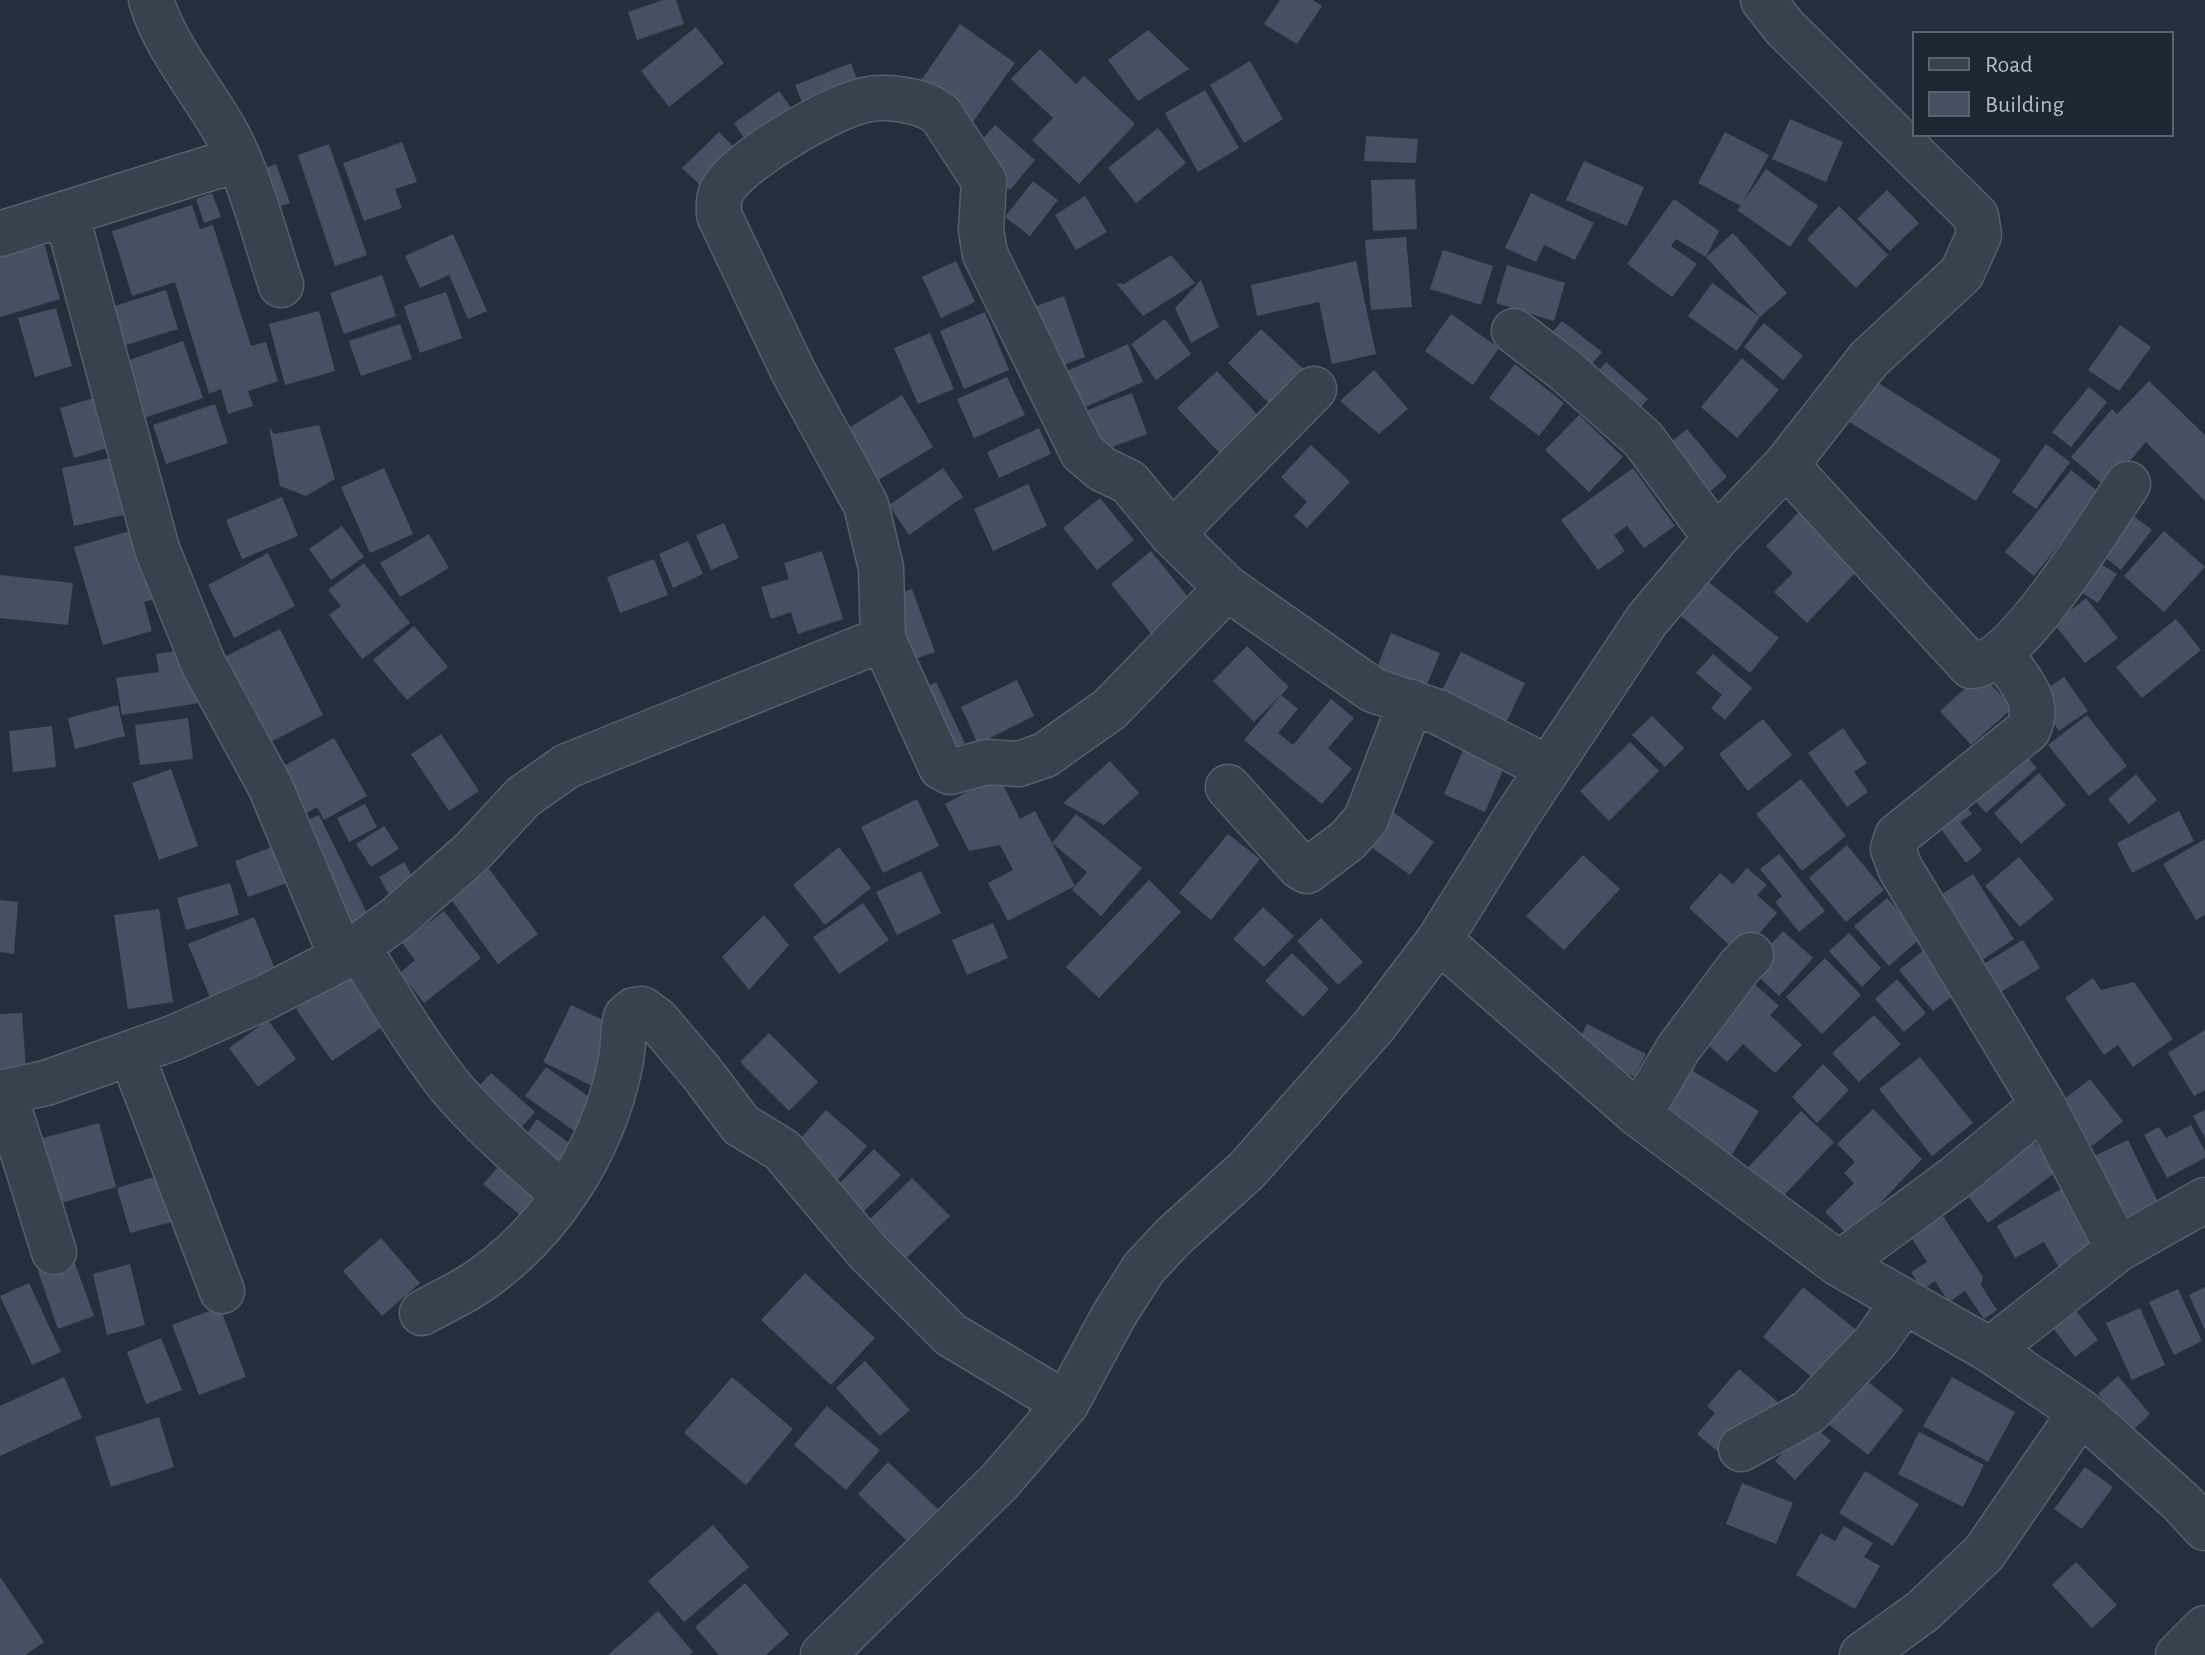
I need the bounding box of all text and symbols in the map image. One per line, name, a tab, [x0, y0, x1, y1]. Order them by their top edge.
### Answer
legend	[1913, 32, 2173, 136]
text: Road	[1985, 53, 2033, 77]
text: Building	[1985, 93, 2064, 117]

